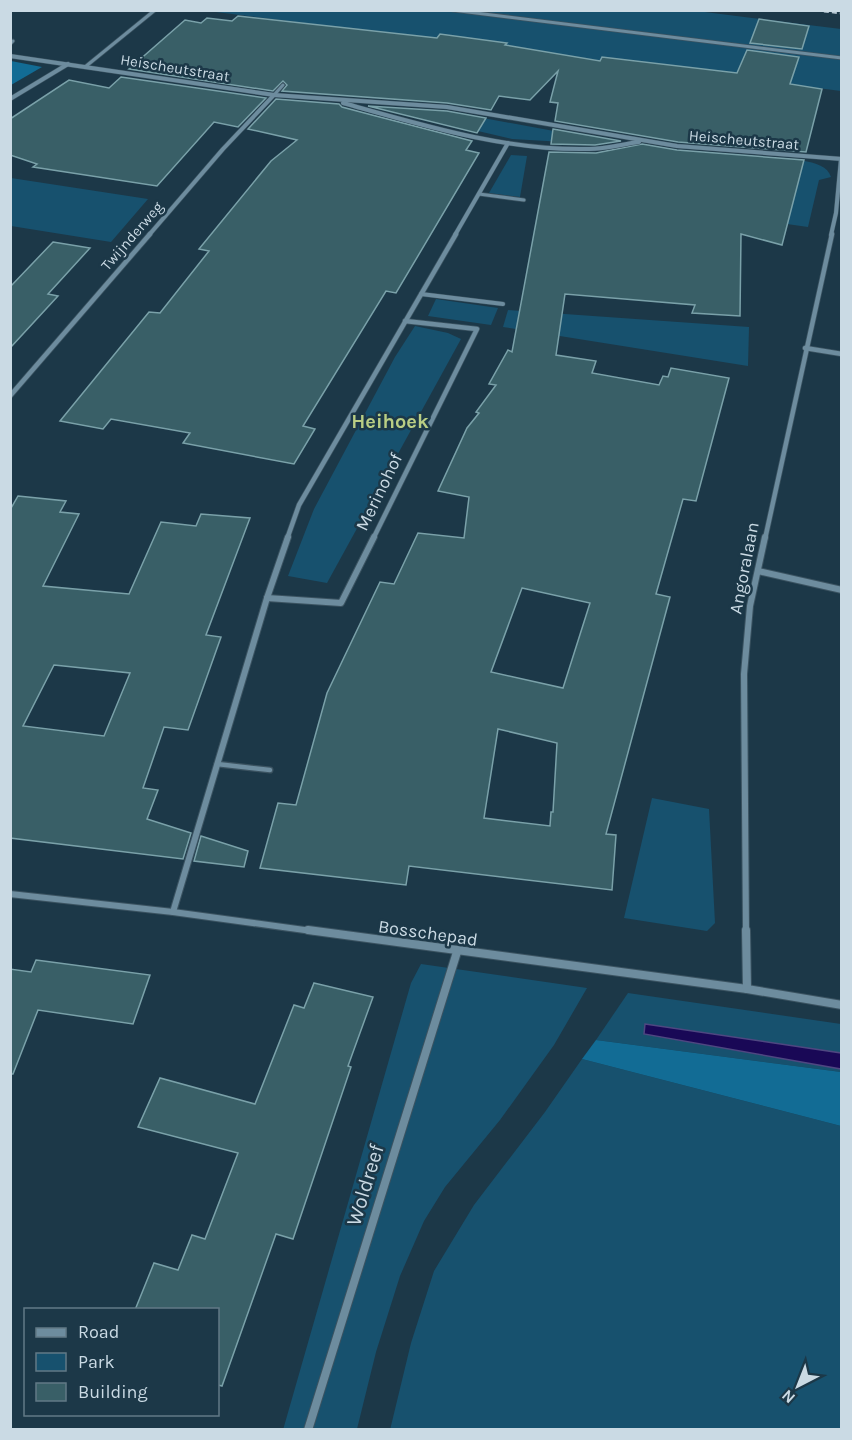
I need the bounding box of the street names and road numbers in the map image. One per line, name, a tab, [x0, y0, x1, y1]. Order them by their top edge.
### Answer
street label: Heischeutstraat	[119, 50, 231, 86]
street label: Heischeutstraat	[688, 126, 800, 154]
street label: Twijnderweg	[97, 198, 167, 274]
street label: Merinohof	[351, 449, 408, 535]
street label: Angoralaan	[724, 520, 764, 616]
street label: Bosschepad	[377, 915, 479, 951]
street label: Woldreef	[341, 1140, 389, 1229]

